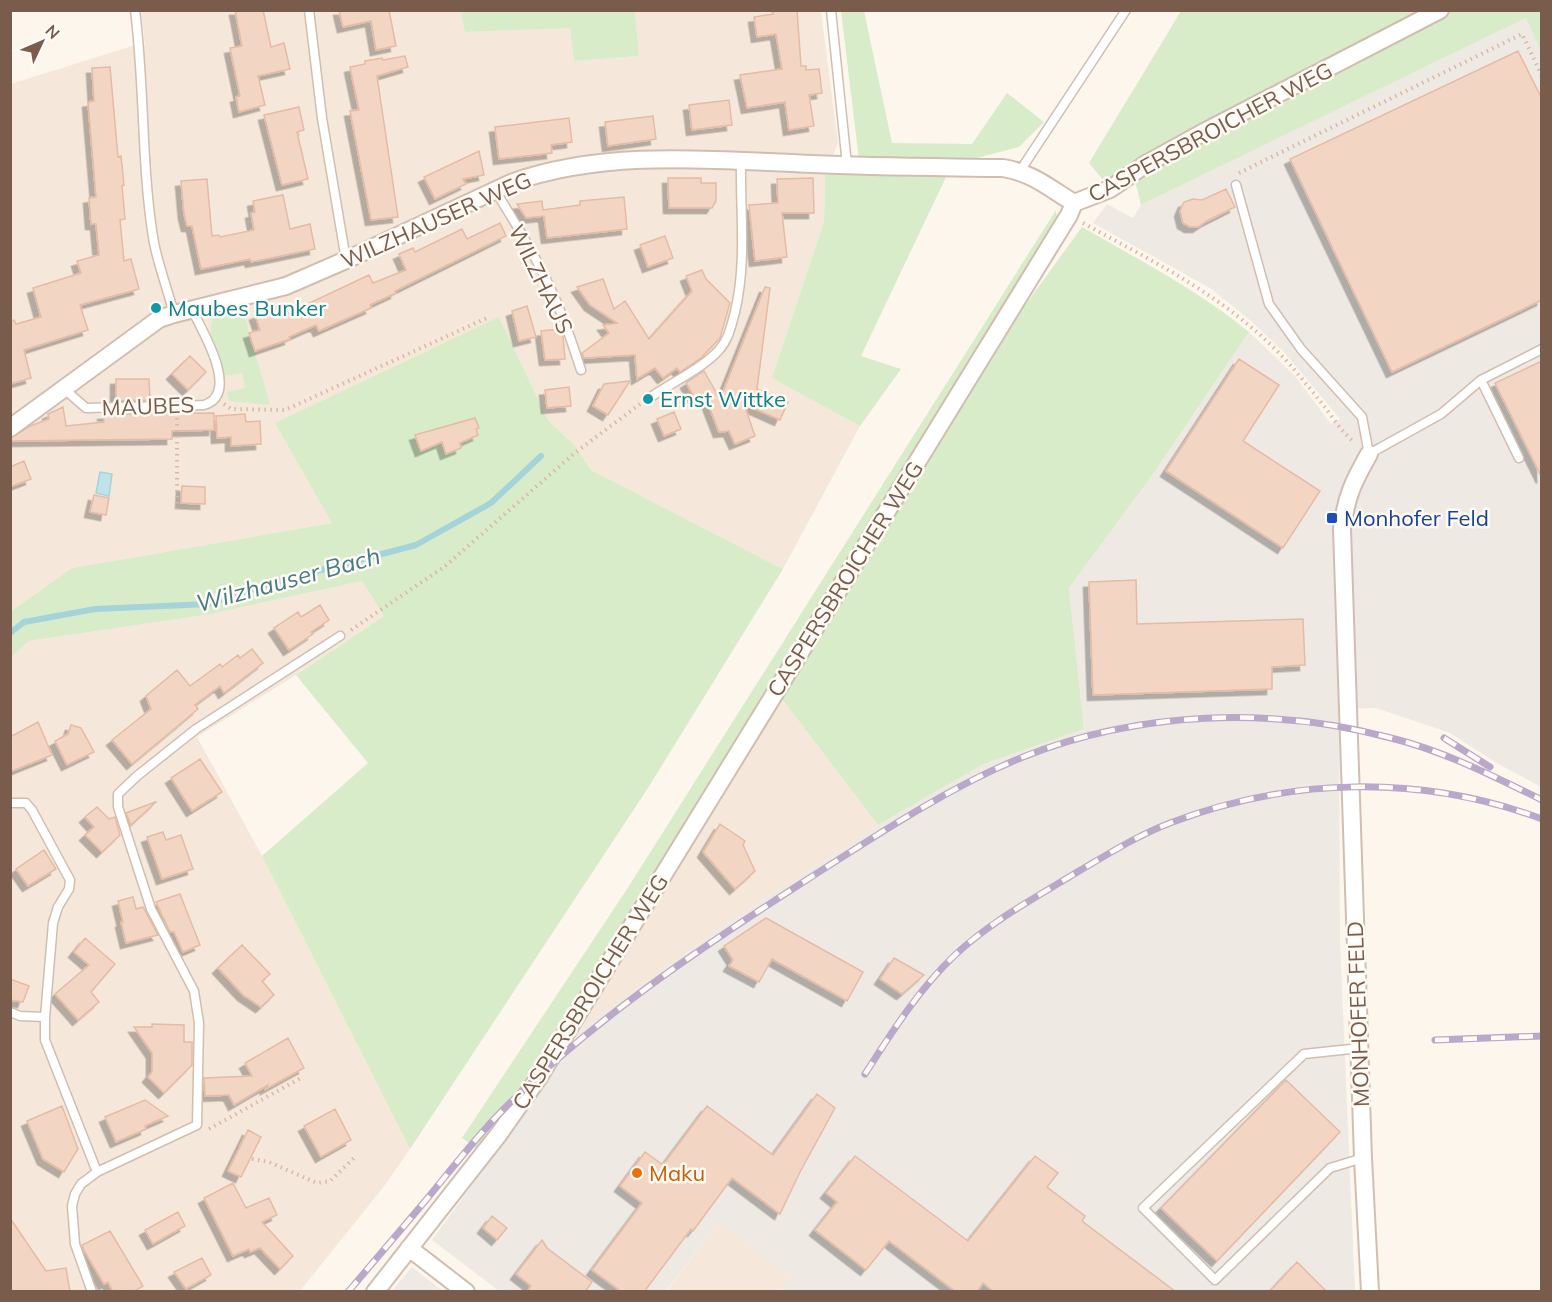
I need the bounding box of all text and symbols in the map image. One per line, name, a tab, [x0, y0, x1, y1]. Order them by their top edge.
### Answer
north arrow	[12, 12, 72, 72]
text: N	[41, 20, 64, 43]
street label: CASPERSBROICHER WEG	[1083, 56, 1337, 208]
street label: WILZHAUSER WEG	[337, 165, 535, 275]
street label: WILZHAUS	[503, 220, 579, 338]
place label: Maubes Bunker	[168, 294, 326, 322]
marker: Maubes Bunker	[149, 301, 163, 315]
place label: Ernst Wittke	[660, 385, 786, 413]
street label: MAUBES	[101, 390, 195, 422]
marker: Ernst Wittke	[641, 392, 655, 406]
street label: CASPERSBROICHER WEG	[761, 456, 929, 702]
place label: Monhofer Feld	[1344, 504, 1489, 532]
marker: Monhofer Feld	[1325, 511, 1339, 525]
water label: Wilzhauser Bach	[193, 540, 383, 618]
street label: CASPERSBROICHER WEG	[506, 869, 674, 1115]
street label: MONHOFER FELD	[1341, 921, 1375, 1107]
place label: Maku	[649, 1159, 705, 1187]
marker: Maku	[630, 1166, 644, 1180]

